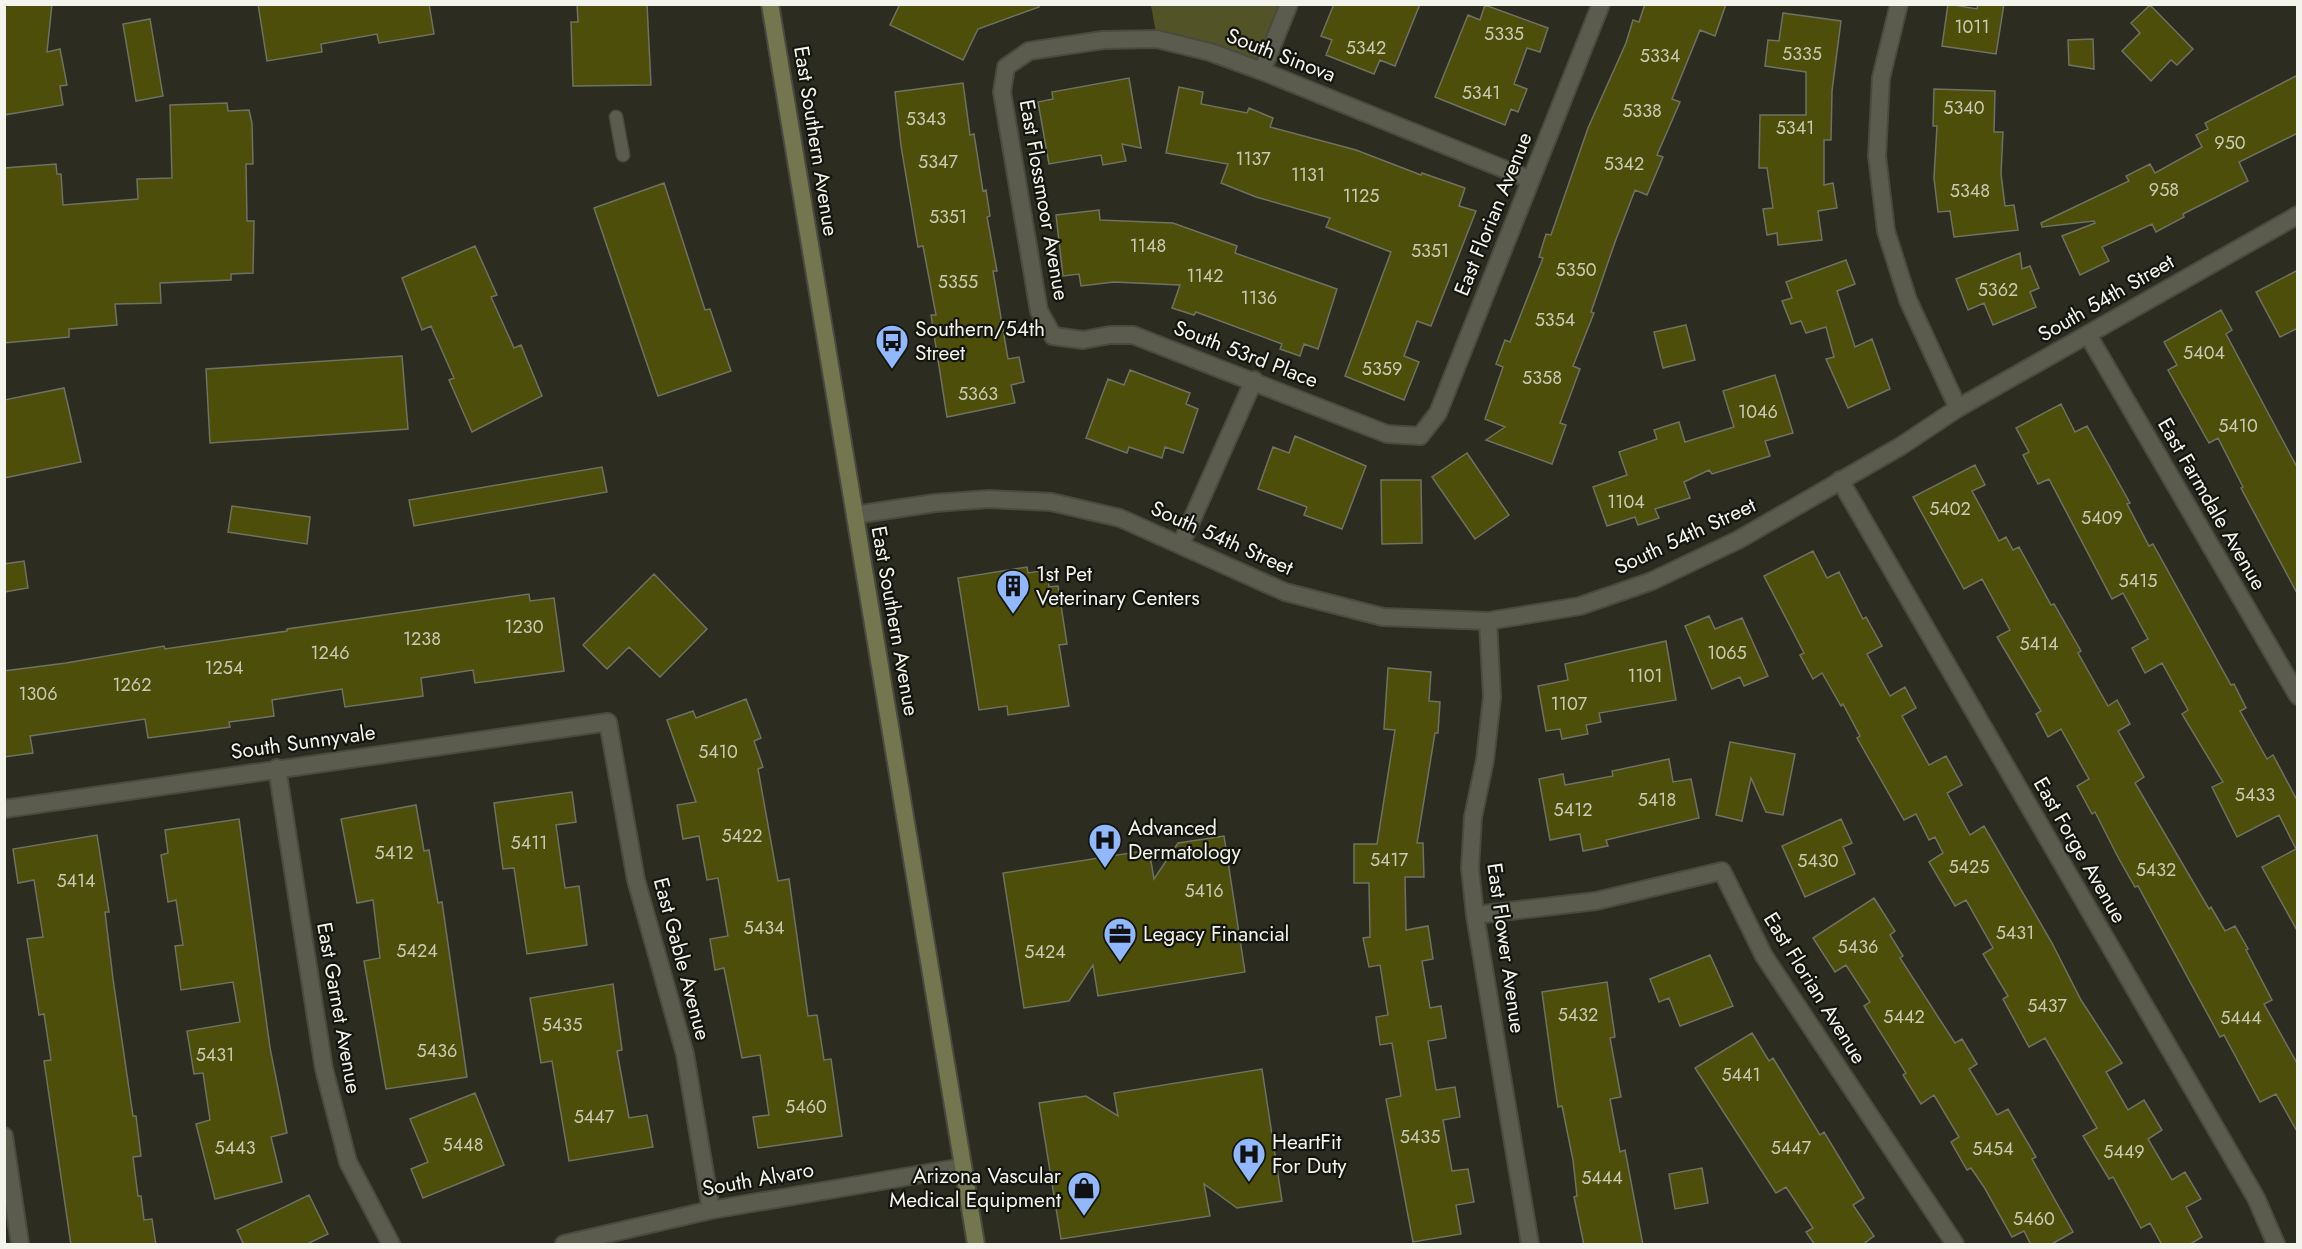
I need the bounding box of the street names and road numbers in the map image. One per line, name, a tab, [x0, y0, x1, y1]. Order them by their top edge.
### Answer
street label: South Sinova	[1222, 20, 1340, 90]
street label: East Southern Avenue	[786, 44, 846, 238]
street label: East Flossmoor Avenue	[1012, 97, 1076, 303]
street label: East Florian Avenue	[1447, 128, 1540, 300]
street label: South 54th Street	[2032, 247, 2180, 349]
street label: South 53rd Place	[1169, 313, 1323, 395]
street label: East Farmdale Avenue	[2150, 412, 2274, 596]
street label: South 54th Street	[1609, 490, 1761, 582]
street label: South 54th Street	[1146, 493, 1298, 583]
street label: East Southern Avenue	[864, 524, 926, 718]
street label: South Sunnyvale	[229, 717, 377, 767]
street label: East Forge Avenue	[2026, 771, 2134, 929]
street label: East Flower Avenue	[1479, 861, 1533, 1035]
street label: East Gable Avenue	[646, 874, 718, 1044]
street label: East Florian Avenue	[1756, 906, 1874, 1070]
street label: East Garnet Avenue	[309, 920, 369, 1096]
street label: South Alvaro	[700, 1154, 816, 1204]

